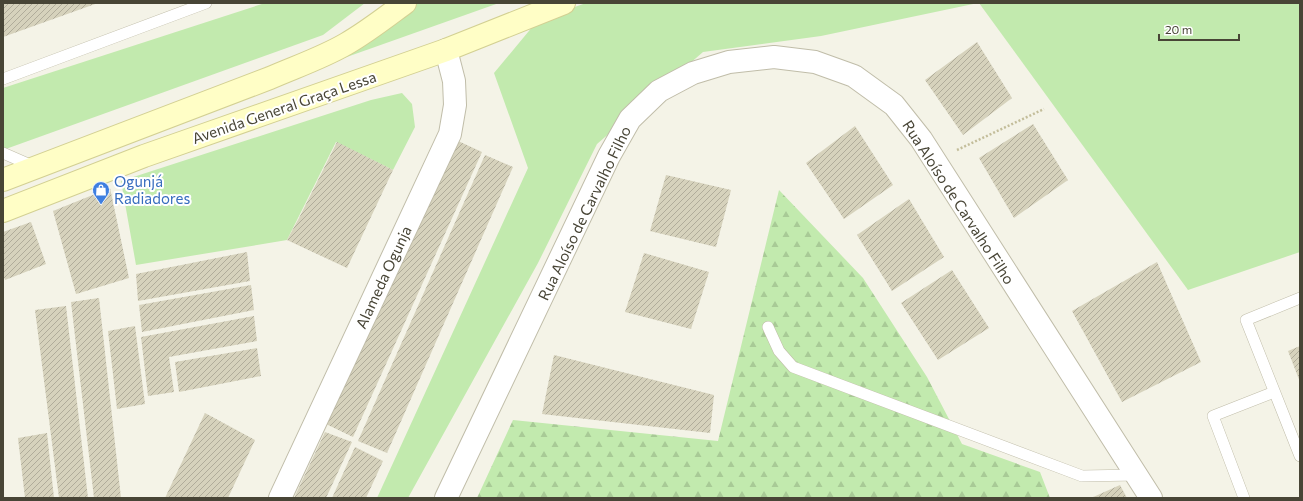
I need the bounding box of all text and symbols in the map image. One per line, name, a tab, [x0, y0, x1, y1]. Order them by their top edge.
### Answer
scale bar	[1159, 16, 1239, 42]
text: 20 m	[1165, 22, 1192, 36]
street label: Avenida General Graça Lessa	[190, 67, 378, 147]
street label: Rua Aloíso de Carvalho Filho	[899, 117, 1019, 287]
street label: Rua Aloíso de Carvalho Filho	[534, 123, 634, 303]
place label: Ogunjá Radiadores	[114, 172, 190, 207]
shop icon: Ogunjá Radiadores	[91, 180, 111, 205]
street label: Alameda Ogunja	[351, 223, 415, 331]

